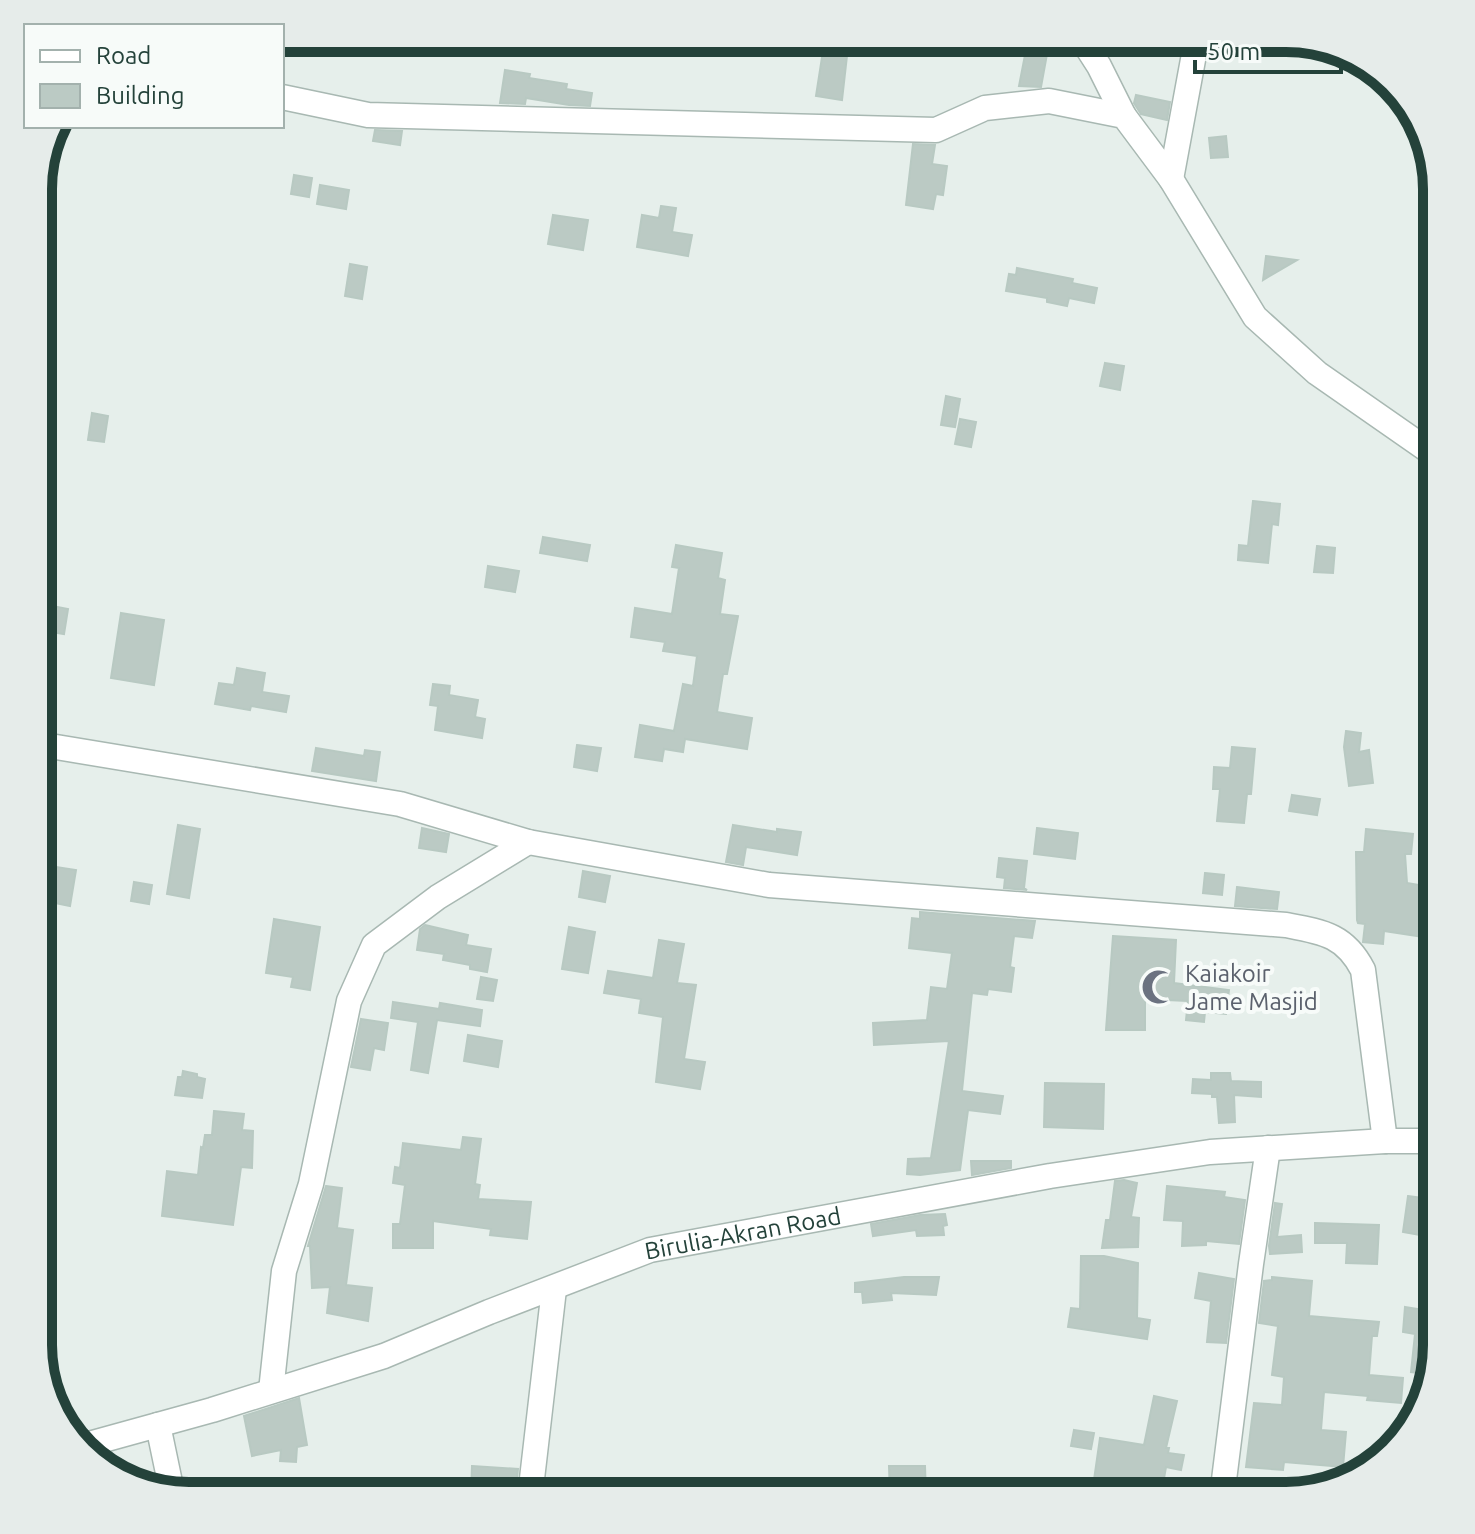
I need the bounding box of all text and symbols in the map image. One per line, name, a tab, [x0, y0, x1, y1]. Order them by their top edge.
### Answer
legend	[24, 24, 284, 128]
scale bar	[1195, 24, 1341, 74]
text: 50 m	[1207, 38, 1260, 65]
text: Road	[96, 42, 151, 69]
text: Building	[96, 82, 184, 109]
place label: Kaiakoir Jame Masjid	[1185, 960, 1318, 1015]
mosque icon: Kaiakoir Jame Masjid	[1140, 968, 1178, 1006]
street label: Birulia-Akran Road	[642, 1201, 843, 1264]

